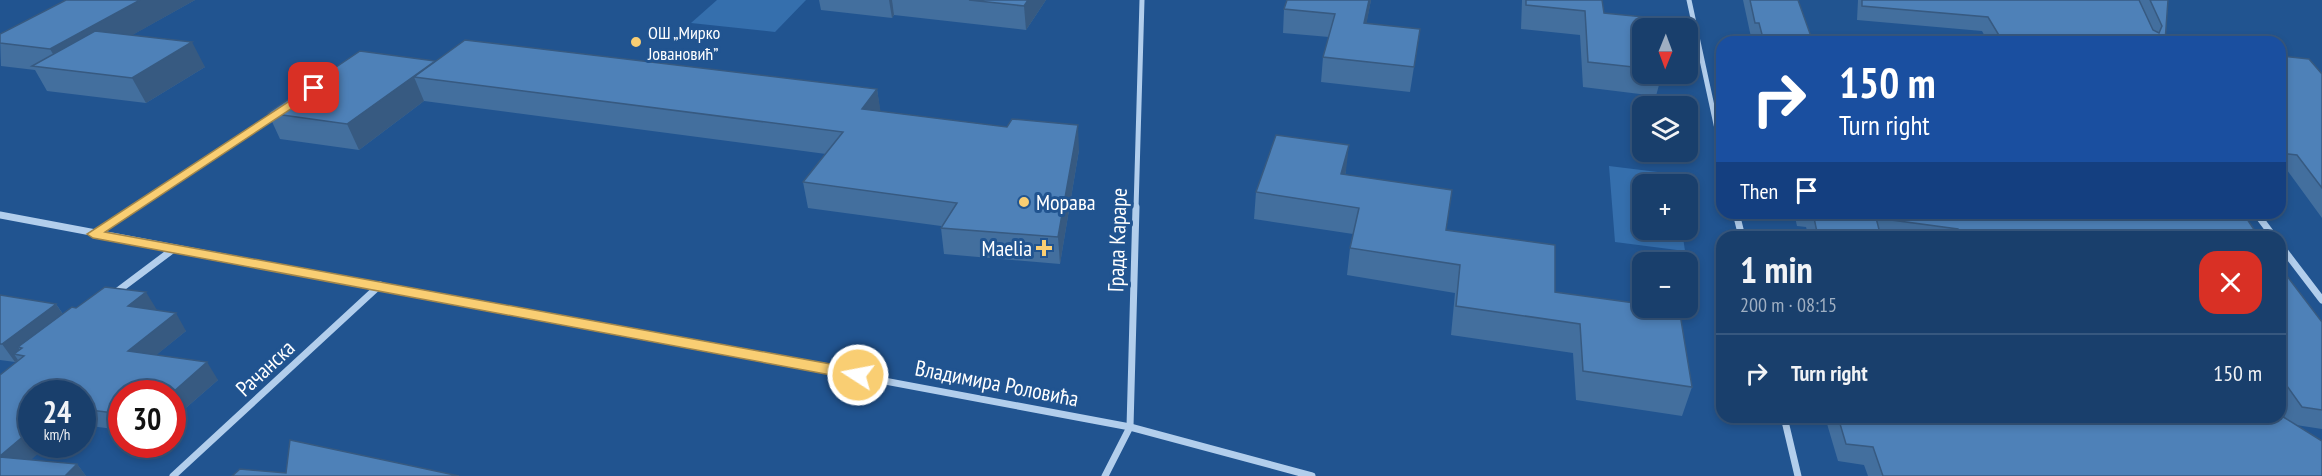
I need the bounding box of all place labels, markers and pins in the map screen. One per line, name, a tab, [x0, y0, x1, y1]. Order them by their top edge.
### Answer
place label: ОШ „Мирко Јовановић”	[647, 21, 720, 65]
marker: ОШ „Мирко Јовановић”	[629, 35, 643, 49]
pin	[288, 62, 339, 113]
place label: Морава	[1036, 188, 1096, 216]
marker: Морава	[1017, 195, 1031, 209]
place label: Maelia	[981, 234, 1032, 262]
marker: Maelia	[1037, 241, 1051, 255]

